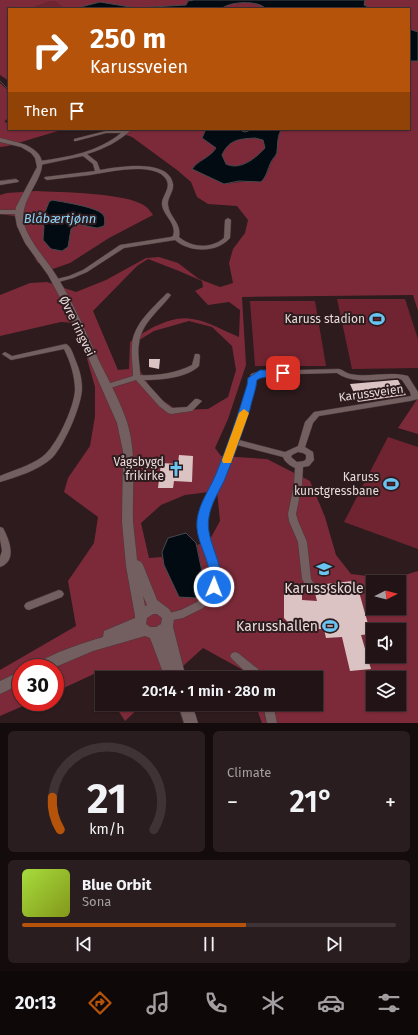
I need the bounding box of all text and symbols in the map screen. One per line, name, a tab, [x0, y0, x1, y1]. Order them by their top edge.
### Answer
text: 250 m	[90, 22, 166, 55]
icon: right	[24, 24, 76, 76]
text: Karussveien	[90, 56, 188, 78]
icon: arrive	[66, 100, 88, 122]
text: Then	[24, 102, 58, 120]
water label: Blåbærtjønn	[24, 211, 96, 226]
street label: Øvre ringvei	[56, 294, 98, 358]
sports icon: Karuss stadion	[368, 310, 386, 328]
place label: Karuss stadion	[285, 312, 365, 326]
pin	[266, 356, 300, 390]
icon: arrive	[272, 362, 294, 384]
street label: Karussveien	[338, 382, 404, 404]
place label: Vågsbygd frikirke	[113, 455, 164, 483]
church icon: Vågsbygd frikirke	[167, 460, 185, 478]
place label: Karuss kunstgressbane	[294, 470, 379, 498]
sports icon: Karuss kunstgressbane	[382, 475, 400, 493]
school or university icon: Karuss skole	[315, 560, 333, 578]
position arrow	[193, 566, 235, 608]
north arrow	[366, 575, 406, 615]
map controls	[366, 575, 406, 711]
place label: Karuss skole	[284, 580, 364, 597]
sports icon: Karusshallen	[321, 617, 339, 635]
place label: Karusshallen	[236, 618, 318, 635]
button: sound	[366, 623, 406, 663]
speed limit sign: 30	[12, 659, 64, 711]
button: layers	[366, 671, 406, 711]
text: 20:14 · 1 min · 280 m	[142, 682, 276, 700]
text: Climate	[227, 765, 271, 780]
text: 21	[87, 773, 126, 823]
text: 21°	[290, 784, 334, 820]
text: −	[227, 789, 238, 816]
text: +	[385, 789, 396, 816]
text: km/h	[89, 820, 124, 837]
text: Blue Orbit	[82, 876, 151, 894]
text: Sona	[82, 894, 111, 909]
icon: previous	[73, 933, 95, 955]
icon: pause	[198, 933, 220, 955]
icon: next	[323, 933, 345, 955]
icon: directions	[86, 989, 114, 1017]
icon: music	[144, 989, 172, 1017]
icon: phone	[202, 989, 230, 1017]
icon: climate	[259, 989, 287, 1017]
icon: car	[317, 989, 345, 1017]
icon: filters	[375, 989, 403, 1017]
text: 20:13	[15, 992, 56, 1014]

